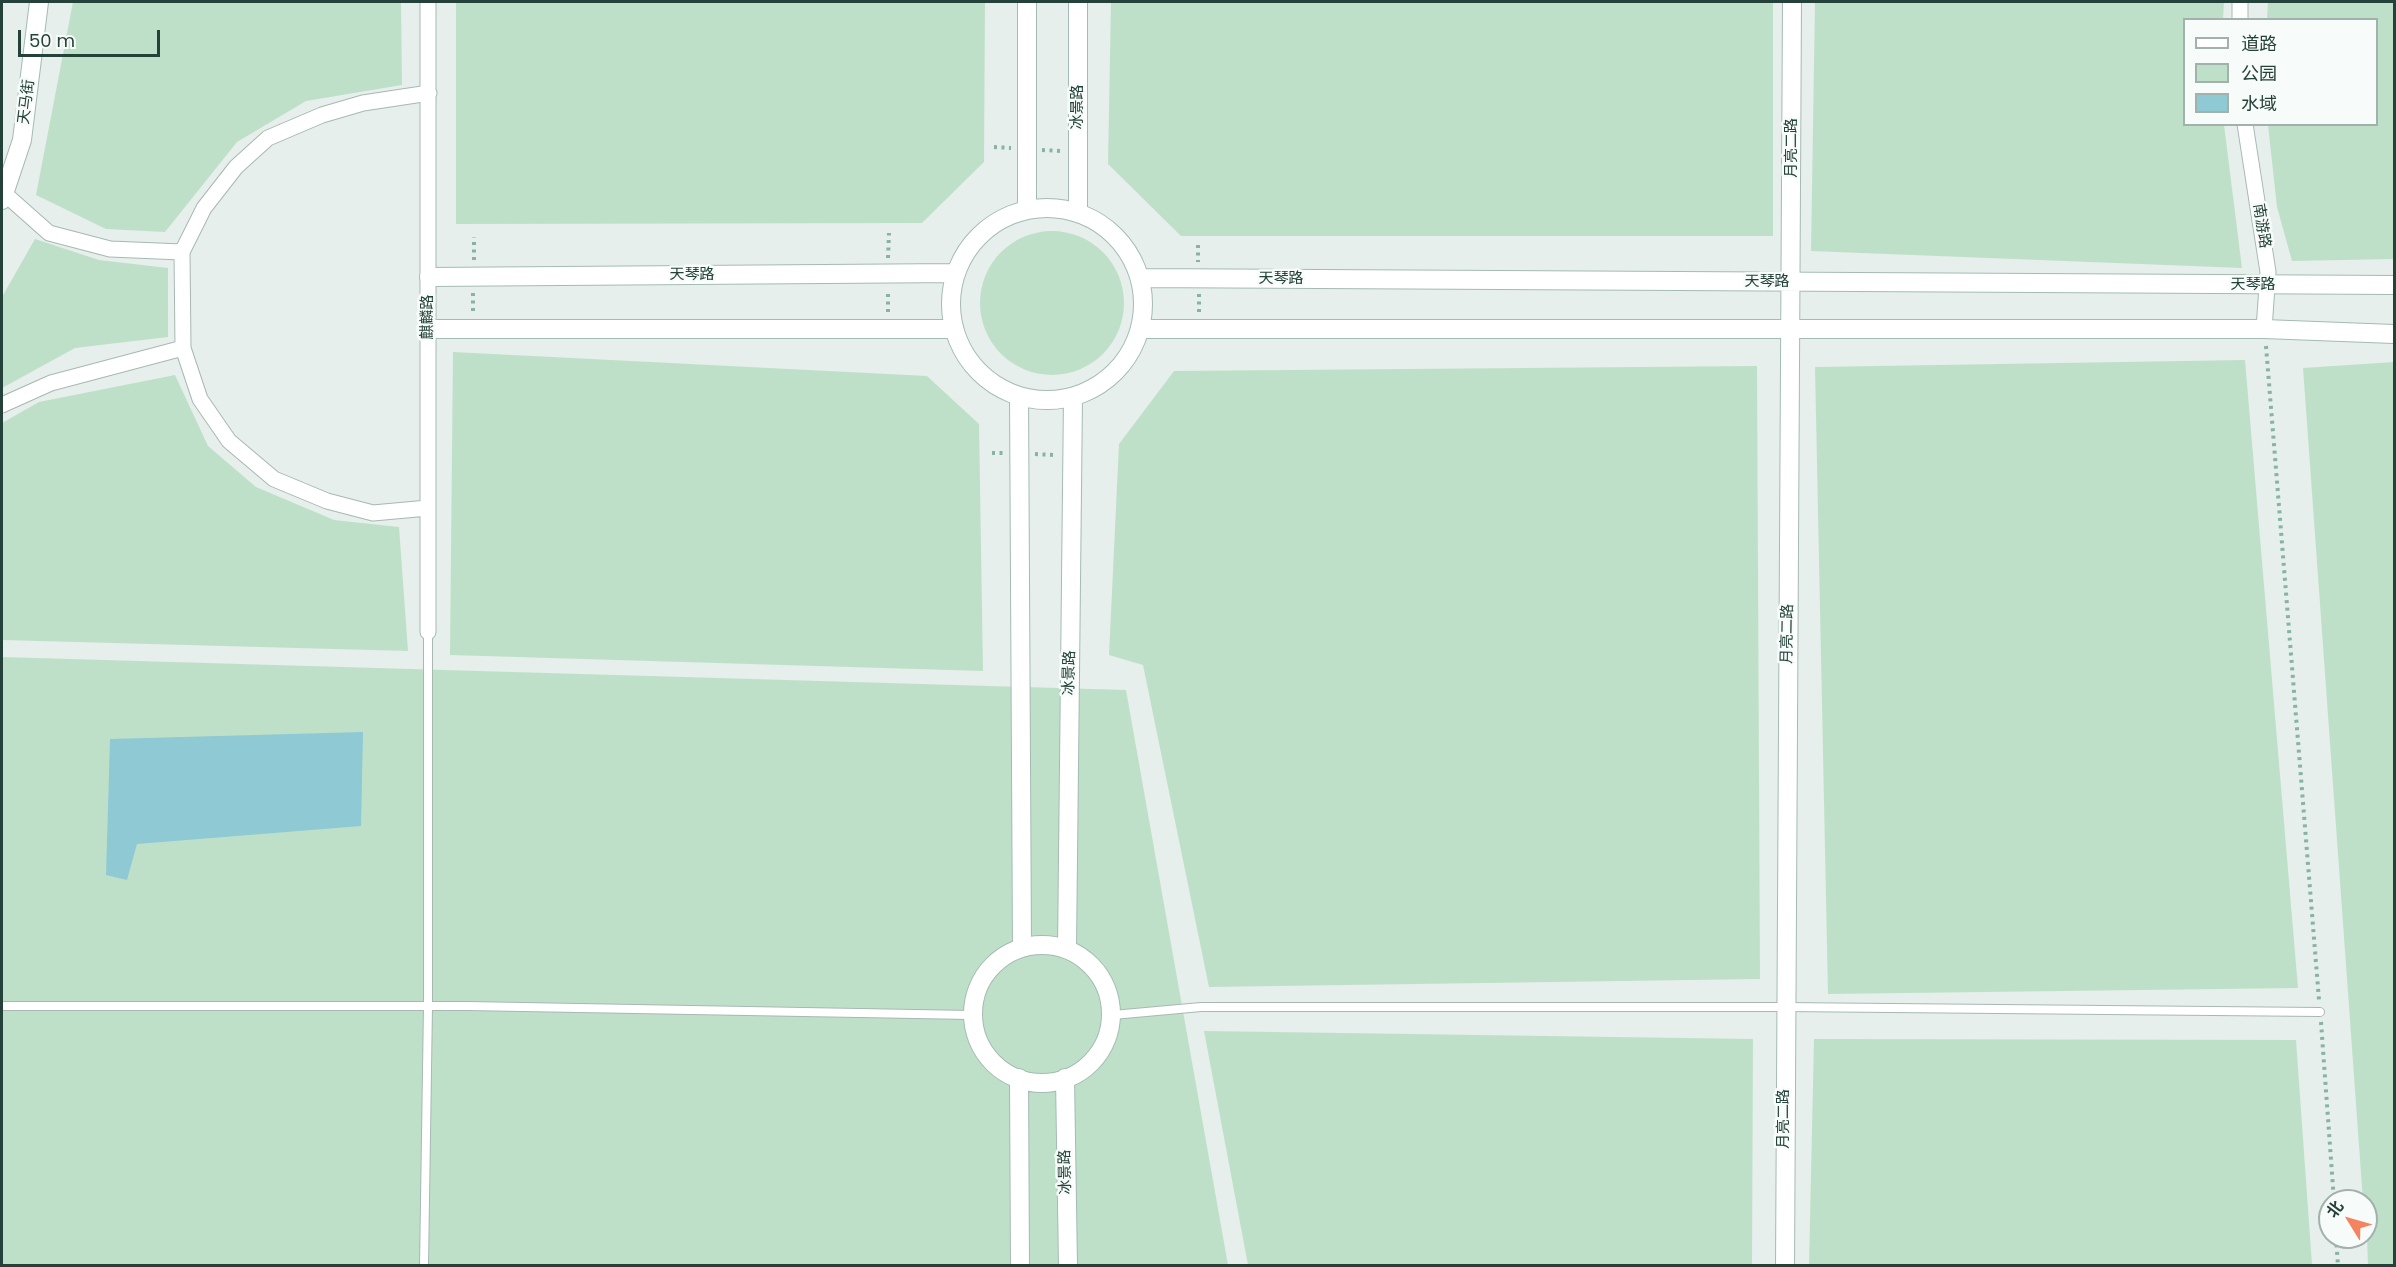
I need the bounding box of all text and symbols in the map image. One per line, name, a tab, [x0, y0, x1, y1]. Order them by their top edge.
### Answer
scale bar	[21, 18, 164, 56]
legend	[2183, 18, 2378, 126]
text: 50 m	[29, 28, 75, 53]
text: 道路	[2241, 31, 2277, 56]
text: 公园	[2241, 61, 2277, 86]
street label: 天马街	[15, 79, 39, 125]
street label: 冰景路	[1069, 85, 1087, 129]
text: 水域	[2241, 91, 2277, 116]
street label: 月亮二路	[1783, 118, 1801, 178]
street label: 南游路	[2249, 202, 2273, 250]
street label: 天琴路	[670, 266, 714, 284]
street label: 天琴路	[1259, 270, 1303, 288]
street label: 天琴路	[1745, 273, 1789, 291]
street label: 天琴路	[2231, 276, 2275, 294]
street label: 麒麟路	[419, 295, 437, 339]
street label: 月亮二路	[1778, 604, 1798, 664]
street label: 冰景路	[1061, 650, 1079, 696]
street label: 月亮二路	[1775, 1089, 1793, 1149]
street label: 冰景路	[1057, 1149, 1075, 1195]
north arrow	[2318, 1189, 2378, 1249]
text: 北	[2321, 1196, 2349, 1222]

